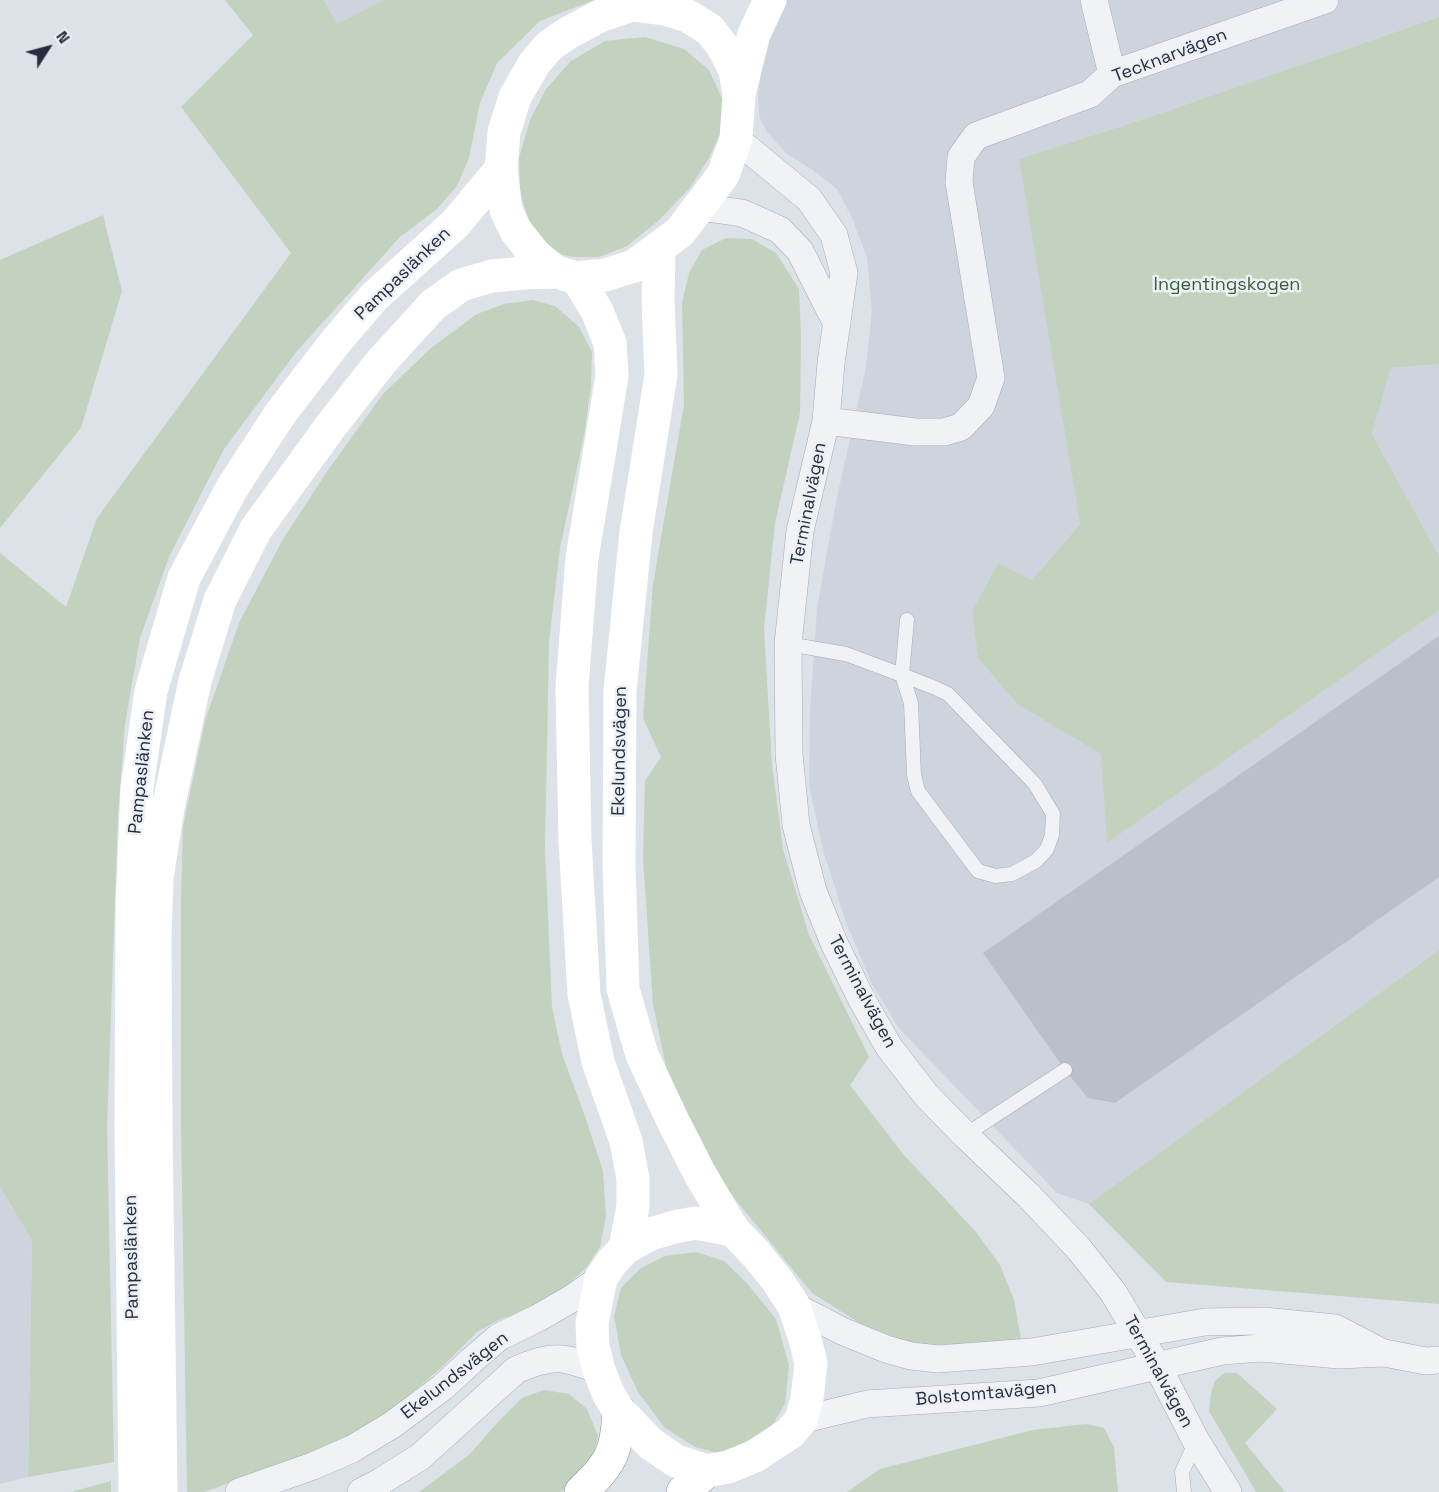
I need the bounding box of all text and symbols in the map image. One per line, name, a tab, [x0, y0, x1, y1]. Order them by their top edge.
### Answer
north arrow	[18, 18, 78, 78]
street label: Tecknarvägen	[1110, 24, 1230, 88]
text: N	[51, 27, 75, 48]
street label: Pampaslänken	[351, 223, 455, 325]
park label: Ingentingskogen	[1154, 274, 1300, 296]
street label: Terminalvägen	[787, 441, 831, 567]
street label: Ekelundsvägen	[608, 686, 632, 816]
street label: Pampaslänken	[125, 709, 159, 835]
street label: Terminalvägen	[823, 932, 901, 1052]
street label: Pampaslänken	[120, 1195, 144, 1319]
street label: Terminalvägen	[1118, 1312, 1198, 1432]
street label: Ekelundsvägen	[397, 1327, 513, 1425]
street label: Bolstomtavägen	[914, 1377, 1058, 1411]

